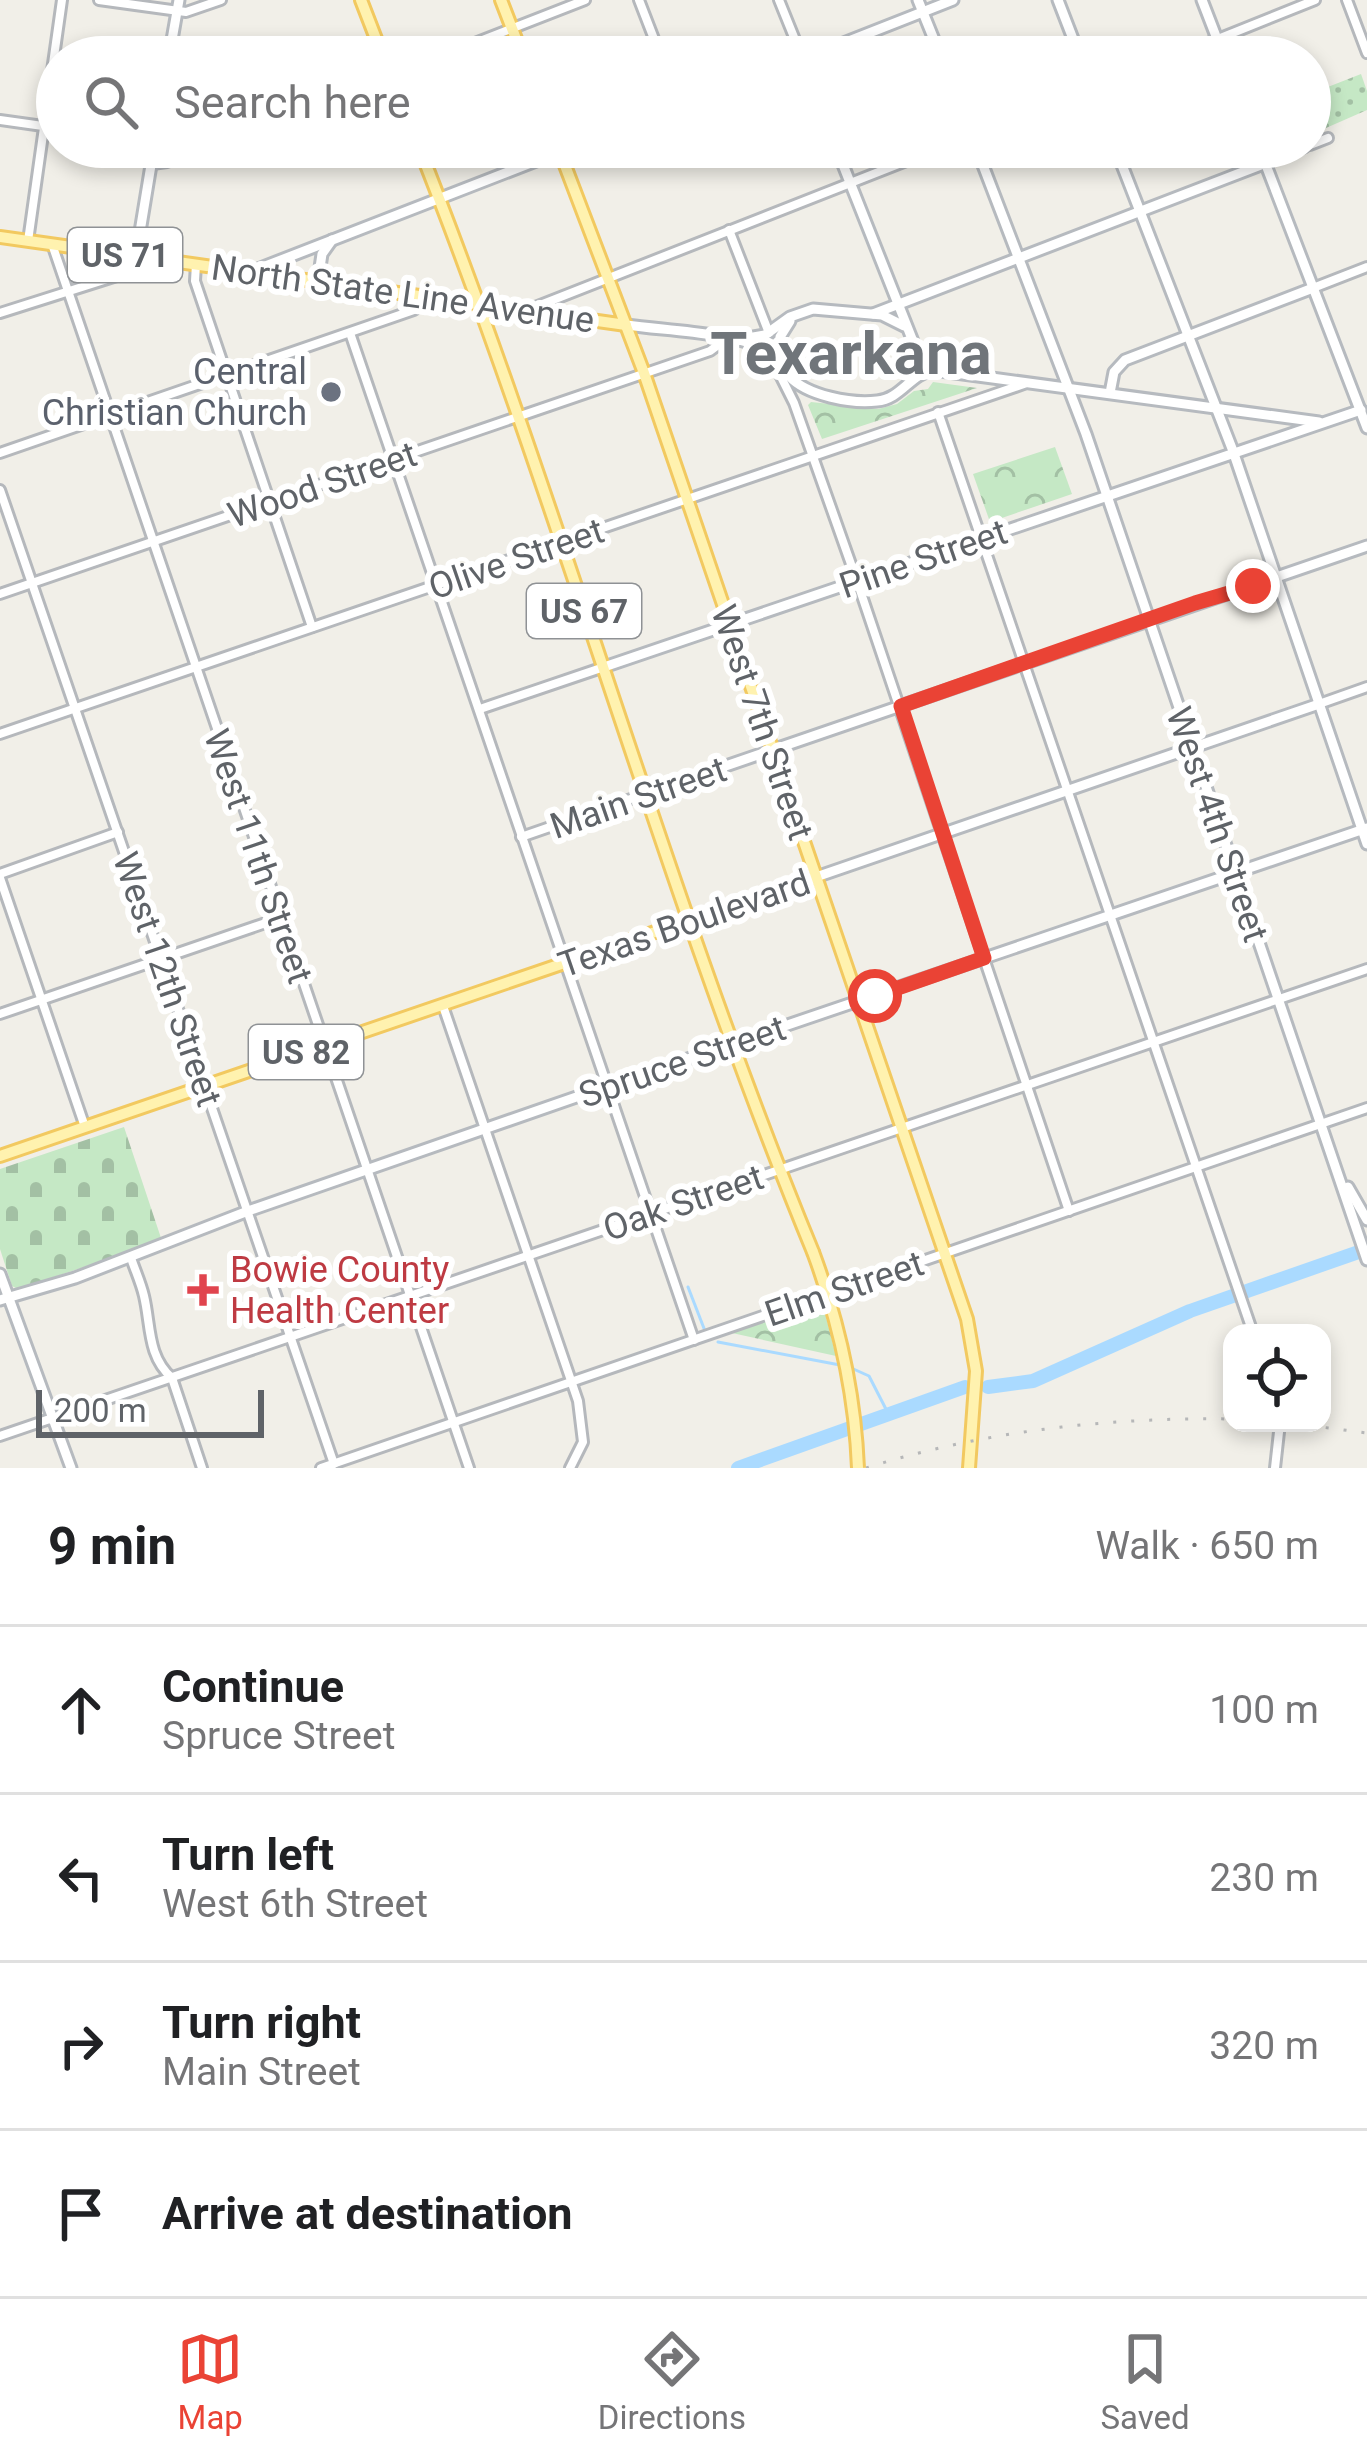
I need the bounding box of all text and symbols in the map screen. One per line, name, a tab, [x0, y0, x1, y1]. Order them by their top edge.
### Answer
search box	[36, 36, 1331, 168]
icon: search	[78, 69, 144, 135]
text: Search here	[174, 76, 411, 129]
road number: US 71	[68, 228, 182, 282]
street label: North State Line Avenue	[209, 246, 597, 342]
district label: Texarkana	[710, 318, 992, 389]
place label: Central Christian Church	[42, 351, 307, 434]
marker: Central Christian Church	[318, 379, 344, 405]
street label: Wood Street	[223, 433, 422, 537]
street label: Olive Street	[423, 509, 609, 609]
street label: Pine Street	[834, 511, 1013, 607]
route end	[1226, 559, 1280, 613]
road number: US 67	[527, 584, 641, 638]
street label: West 7th Street	[702, 599, 822, 845]
street label: West 4th Street	[1157, 701, 1277, 947]
street label: West 11th Street	[195, 724, 321, 989]
street label: Main Street	[545, 748, 732, 848]
street label: West 12th Street	[104, 847, 230, 1112]
street label: Texas Boulevard	[553, 861, 816, 987]
route start	[848, 969, 902, 1023]
street label: Spruce Street	[574, 1007, 791, 1117]
road number: US 82	[249, 1025, 363, 1079]
street label: Oak Street	[598, 1156, 769, 1250]
street label: Elm Street	[760, 1242, 929, 1336]
place label: Bowie County Health Center	[230, 1249, 449, 1332]
marker: Bowie County Health Center	[187, 1274, 219, 1306]
map controls	[1223, 1324, 1331, 1432]
button: locate	[1223, 1324, 1331, 1432]
scale bar	[36, 1384, 264, 1437]
text: 200 m	[54, 1391, 147, 1430]
text: 9 min	[48, 1517, 176, 1576]
text: Walk · 650 m	[1095, 1523, 1319, 1569]
text: Continue	[162, 1660, 344, 1713]
icon: ahead	[48, 1677, 114, 1743]
text: 100 m	[1209, 1687, 1319, 1733]
text: Spruce Street	[162, 1713, 395, 1759]
text: Turn left	[162, 1828, 334, 1881]
icon: left	[48, 1845, 114, 1911]
text: 230 m	[1209, 1855, 1319, 1901]
text: West 6th Street	[162, 1881, 428, 1927]
text: Turn right	[162, 1996, 361, 2049]
icon: right	[48, 2013, 114, 2079]
text: 320 m	[1209, 2023, 1319, 2069]
text: Main Street	[162, 2049, 361, 2095]
icon: arrive	[48, 2181, 114, 2247]
text: Arrive at destination	[162, 2187, 573, 2240]
tab: Map	[177, 2326, 243, 2437]
tab: Directions	[598, 2326, 746, 2437]
tab: Saved	[1101, 2326, 1190, 2437]

